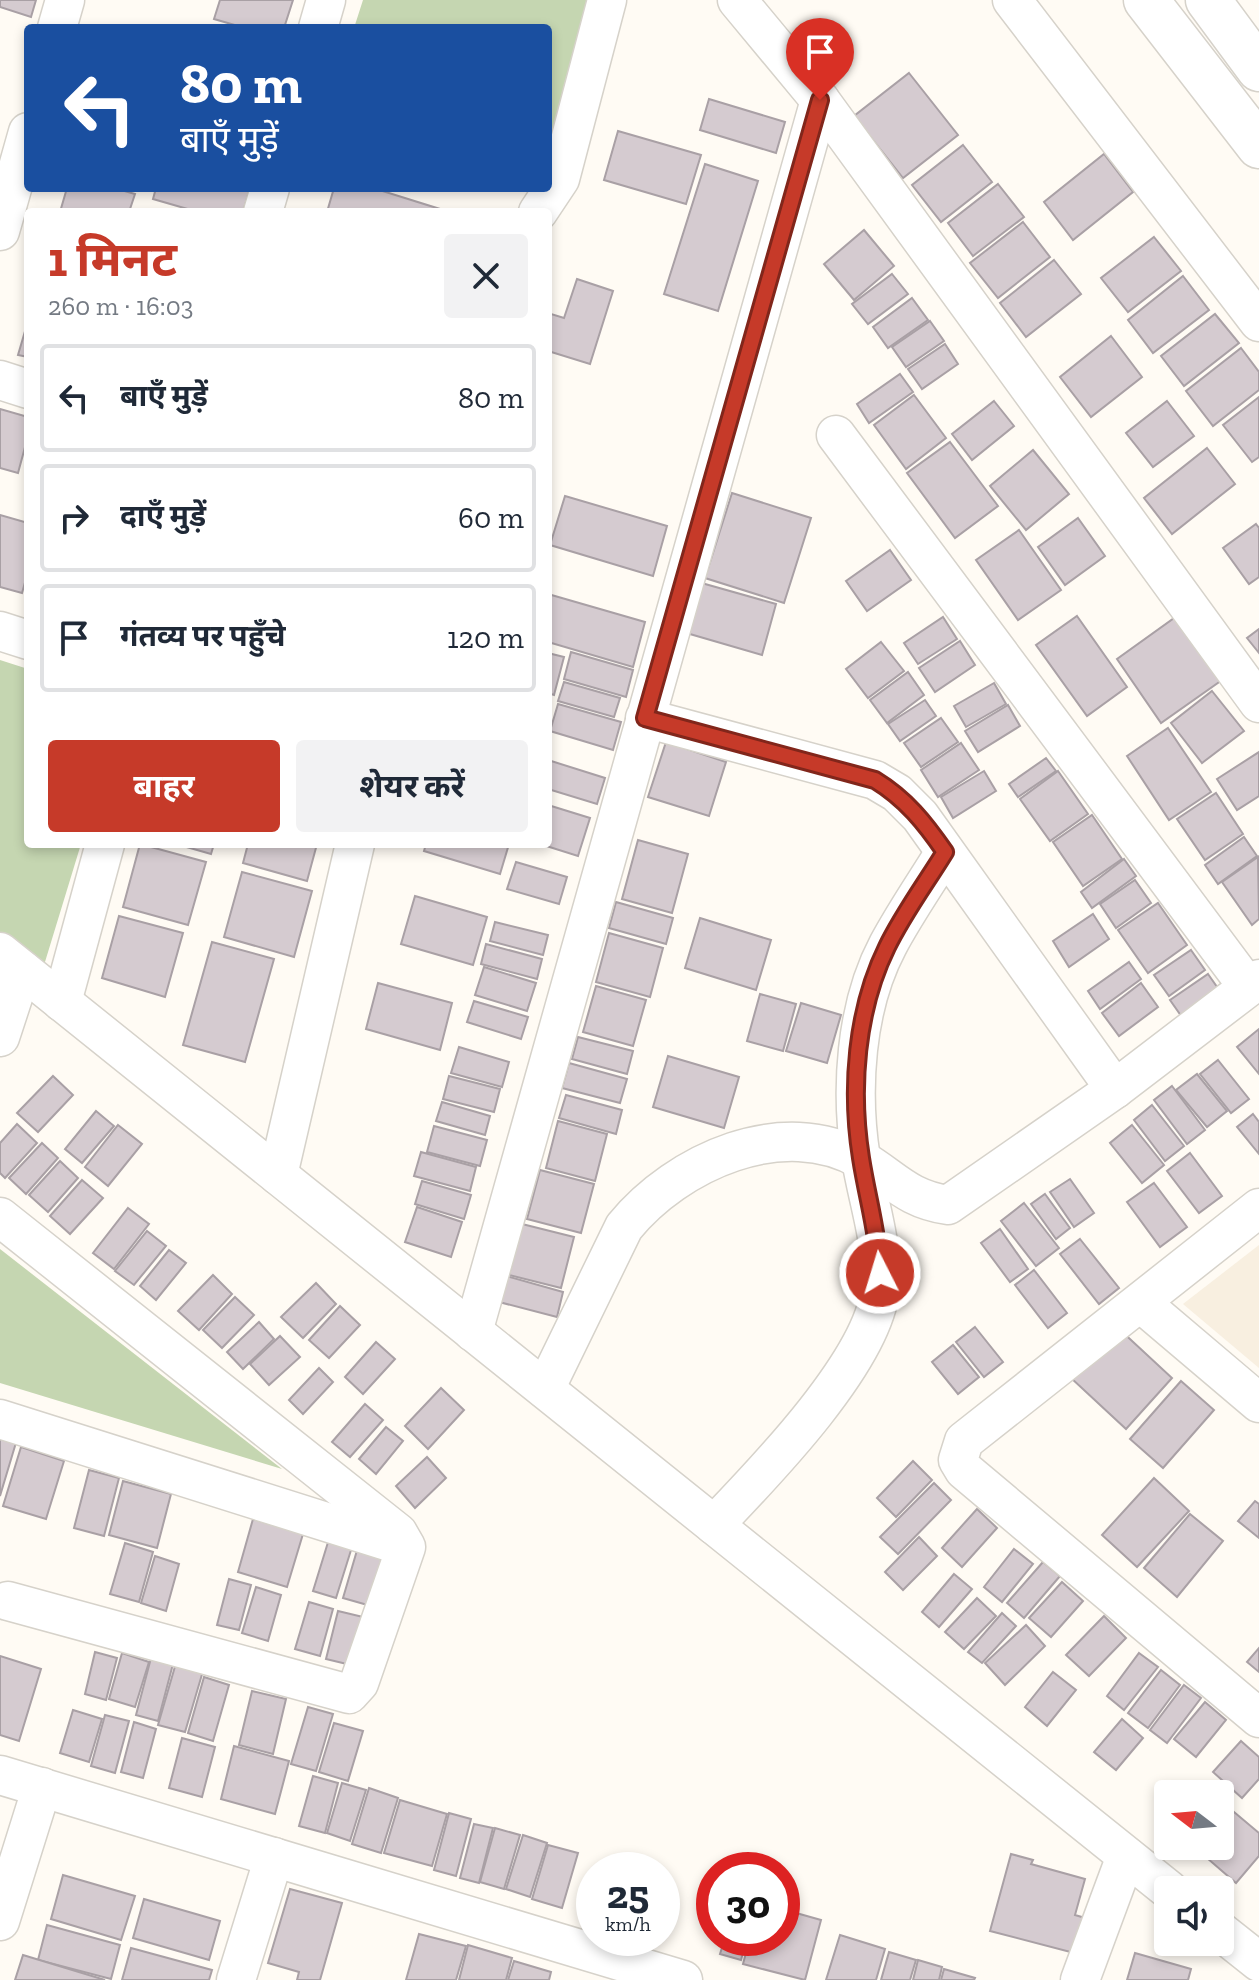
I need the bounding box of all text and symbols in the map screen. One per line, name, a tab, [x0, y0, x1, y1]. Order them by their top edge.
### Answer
pin	[786, 18, 854, 100]
icon: arrive	[798, 30, 842, 74]
text: 80 m	[180, 50, 302, 117]
icon: left	[48, 56, 152, 160]
text: बाएँ मुड़ें	[180, 118, 279, 161]
text: 1 मिनट	[48, 231, 177, 288]
button: close	[444, 234, 528, 318]
text: 260 m · 16:03	[48, 290, 193, 322]
icon: left	[52, 376, 96, 420]
text: बाएँ मुड़ें	[120, 378, 208, 414]
text: 80 m	[458, 380, 524, 416]
icon: right	[52, 496, 96, 540]
text: दाएँ मुड़ें	[120, 498, 206, 534]
text: 60 m	[458, 500, 524, 536]
icon: arrive	[52, 616, 96, 660]
text: गंतव्य पर पहुँचे	[120, 618, 285, 654]
text: 120 m	[447, 620, 524, 656]
button: बाहर	[48, 740, 280, 832]
button: शेयर करें	[296, 740, 528, 832]
position arrow	[838, 1231, 922, 1315]
north arrow	[1154, 1780, 1234, 1860]
map controls	[1154, 1780, 1234, 1956]
speed limit sign: 30	[696, 1852, 800, 1956]
text: 25	[607, 1870, 649, 1918]
button: sound	[1154, 1876, 1234, 1956]
text: km/h	[605, 1912, 651, 1936]

